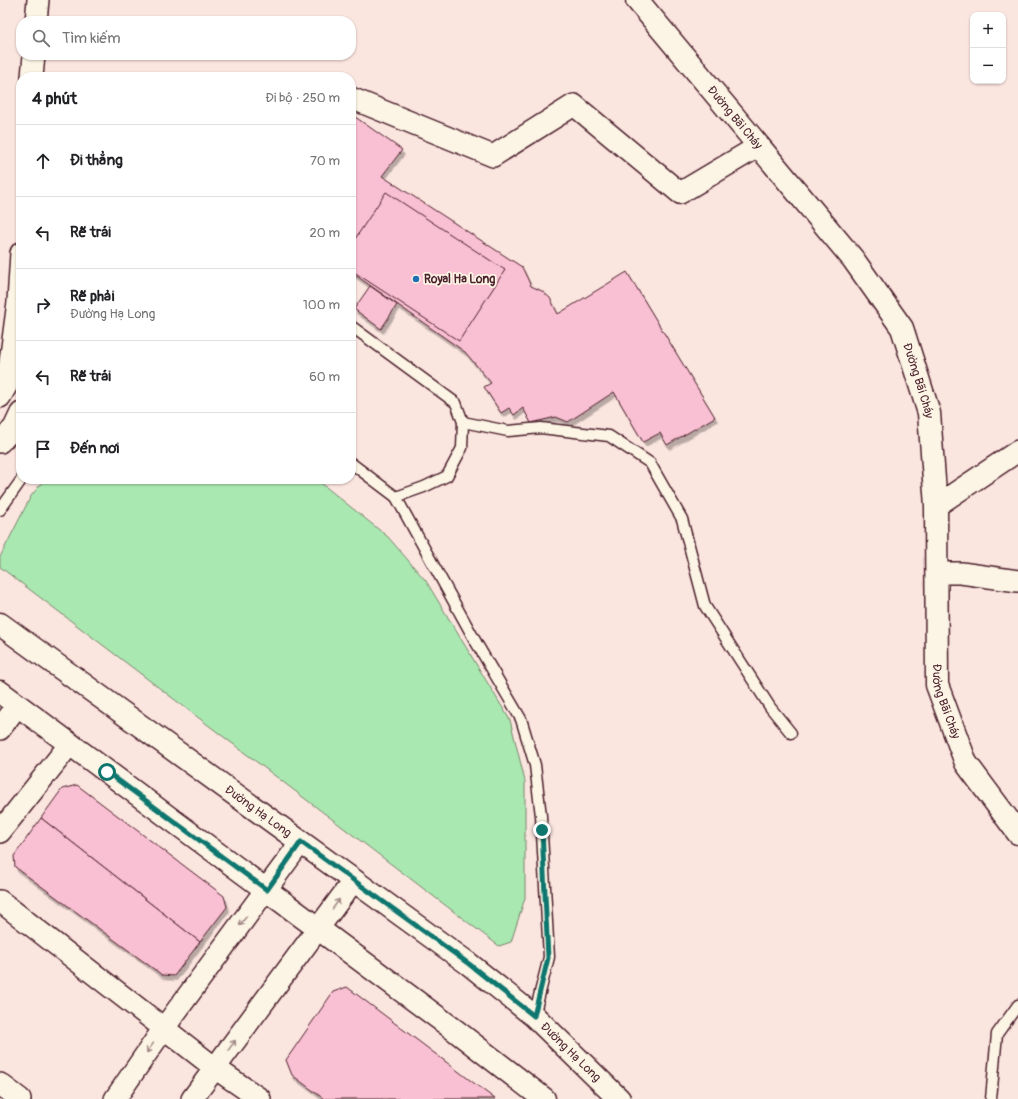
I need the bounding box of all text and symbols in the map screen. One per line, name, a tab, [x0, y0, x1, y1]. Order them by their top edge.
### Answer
map controls	[970, 12, 1006, 84]
button: +	[970, 12, 1006, 48]
search box	[16, 16, 356, 60]
icon: search	[30, 27, 52, 49]
text: Tìm kiếm	[62, 29, 121, 48]
button: −	[970, 48, 1006, 84]
street label: Đường Bãi Cháy	[704, 83, 765, 153]
text: 4 phút	[32, 88, 77, 109]
text: Đi bộ · 250 m	[265, 90, 340, 106]
icon: ahead	[32, 150, 54, 172]
text: Đi thẳng	[70, 151, 123, 170]
text: 70 m	[310, 153, 340, 169]
icon: left	[32, 222, 54, 244]
text: Rẽ trái	[70, 223, 111, 242]
text: 20 m	[309, 225, 340, 241]
place label: Royal Ha Long	[424, 272, 495, 287]
marker: Royal Ha Long	[411, 274, 421, 284]
text: Rẽ phải	[70, 287, 114, 306]
icon: right	[32, 294, 54, 316]
text: 100 m	[303, 297, 340, 313]
text: Đường Hạ Long	[70, 306, 155, 322]
street label: Đường Bãi Cháy	[899, 341, 936, 419]
icon: left	[32, 366, 54, 388]
text: Rẽ trái	[70, 367, 111, 386]
text: 60 m	[309, 369, 340, 385]
icon: arrive	[32, 438, 54, 460]
text: Đến nơi	[70, 439, 119, 458]
street label: Đường Bãi Cháy	[929, 664, 963, 741]
route start	[98, 763, 116, 781]
street label: Đường Hạ Long	[222, 782, 294, 841]
route end	[533, 821, 551, 839]
one-way arrow	[331, 899, 340, 910]
one-way arrow	[239, 915, 247, 926]
street label: Đường Hạ Long	[537, 1019, 604, 1085]
one-way arrow	[227, 1040, 236, 1051]
one-way arrow	[146, 1042, 154, 1053]

